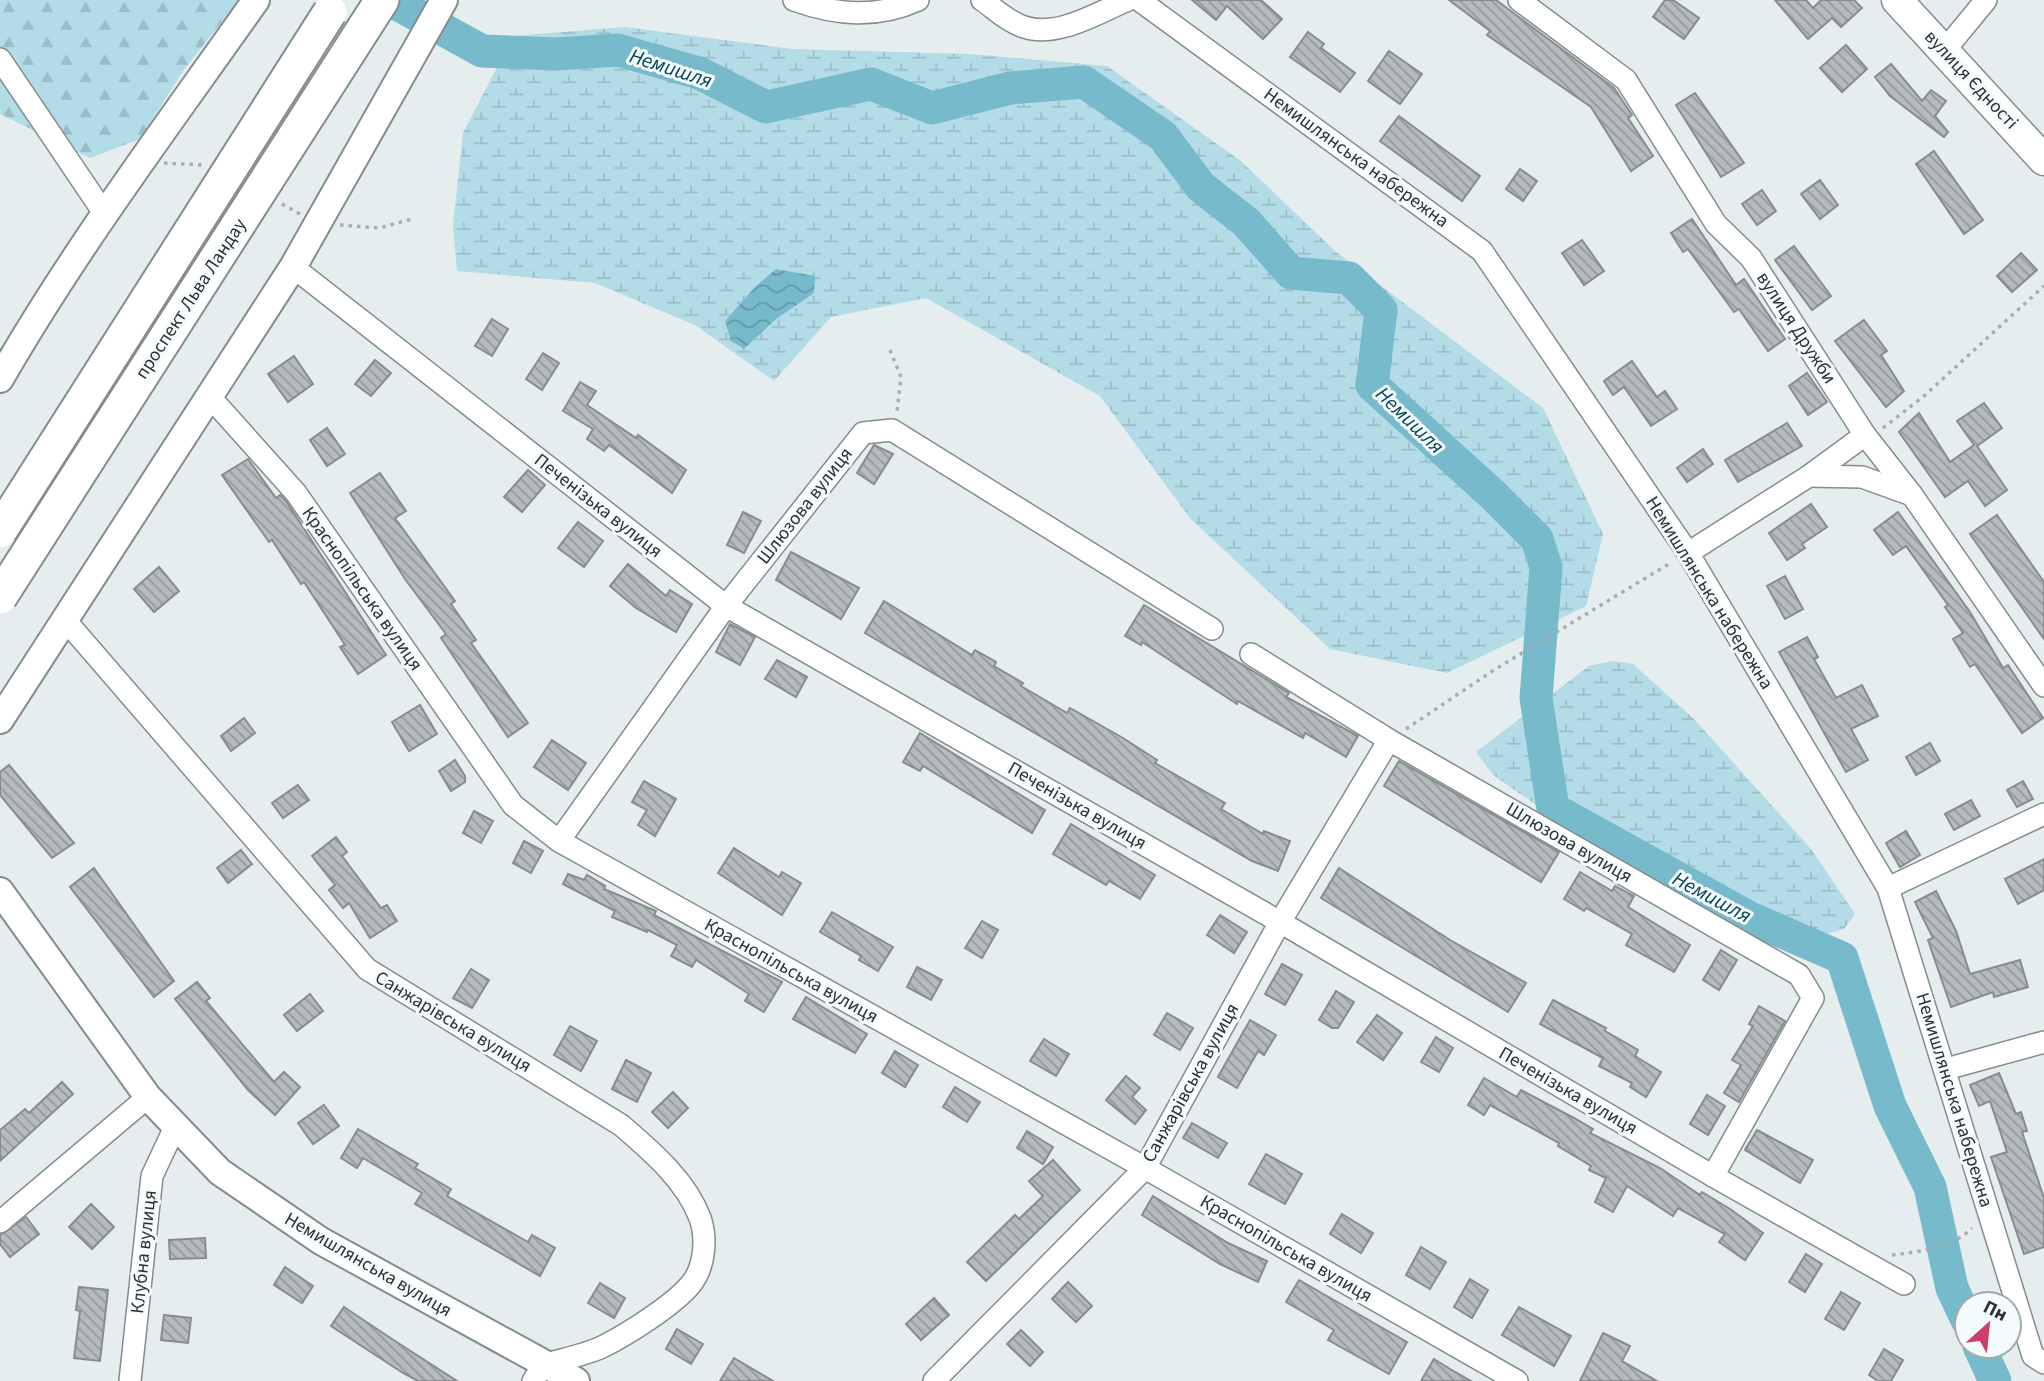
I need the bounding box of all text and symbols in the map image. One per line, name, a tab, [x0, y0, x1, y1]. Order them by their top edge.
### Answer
street label: вулиця Єдності	[1918, 24, 2024, 136]
water label: Немишля	[626, 41, 716, 95]
street label: Немишлянська набережна	[1258, 81, 1454, 235]
street label: проспект Льва Ландау	[129, 213, 253, 385]
street label: вулиця Дружби	[1750, 267, 1842, 389]
water label: Немишля	[1369, 380, 1451, 460]
street label: Шлюзова вулиця	[751, 442, 859, 570]
street label: Печенізька вулиця	[528, 447, 668, 565]
street label: Немишлянська набережна	[1638, 491, 1780, 695]
street label: Краснопільська вулиця	[295, 501, 429, 677]
street label: Печенізька вулиця	[1003, 755, 1151, 857]
street label: Шлюзова вулиця	[1501, 796, 1637, 890]
water label: Немишля	[1667, 864, 1757, 930]
street label: Краснопільська вулиця	[699, 912, 883, 1030]
street label: Санжарівська вулиця	[370, 964, 536, 1080]
street label: Немишлянська набережна	[1908, 989, 2000, 1211]
street label: Санжарівська вулиця	[1136, 998, 1246, 1168]
street label: Печенізька вулиця	[1494, 1040, 1642, 1142]
street label: Клубна вулиця	[124, 1189, 164, 1315]
street label: Краснопільська вулиця	[1195, 1189, 1377, 1309]
street label: Немишлянська вулиця	[279, 1206, 457, 1324]
north arrow	[1953, 1290, 2023, 1360]
text: Пн	[1978, 1294, 2012, 1329]

